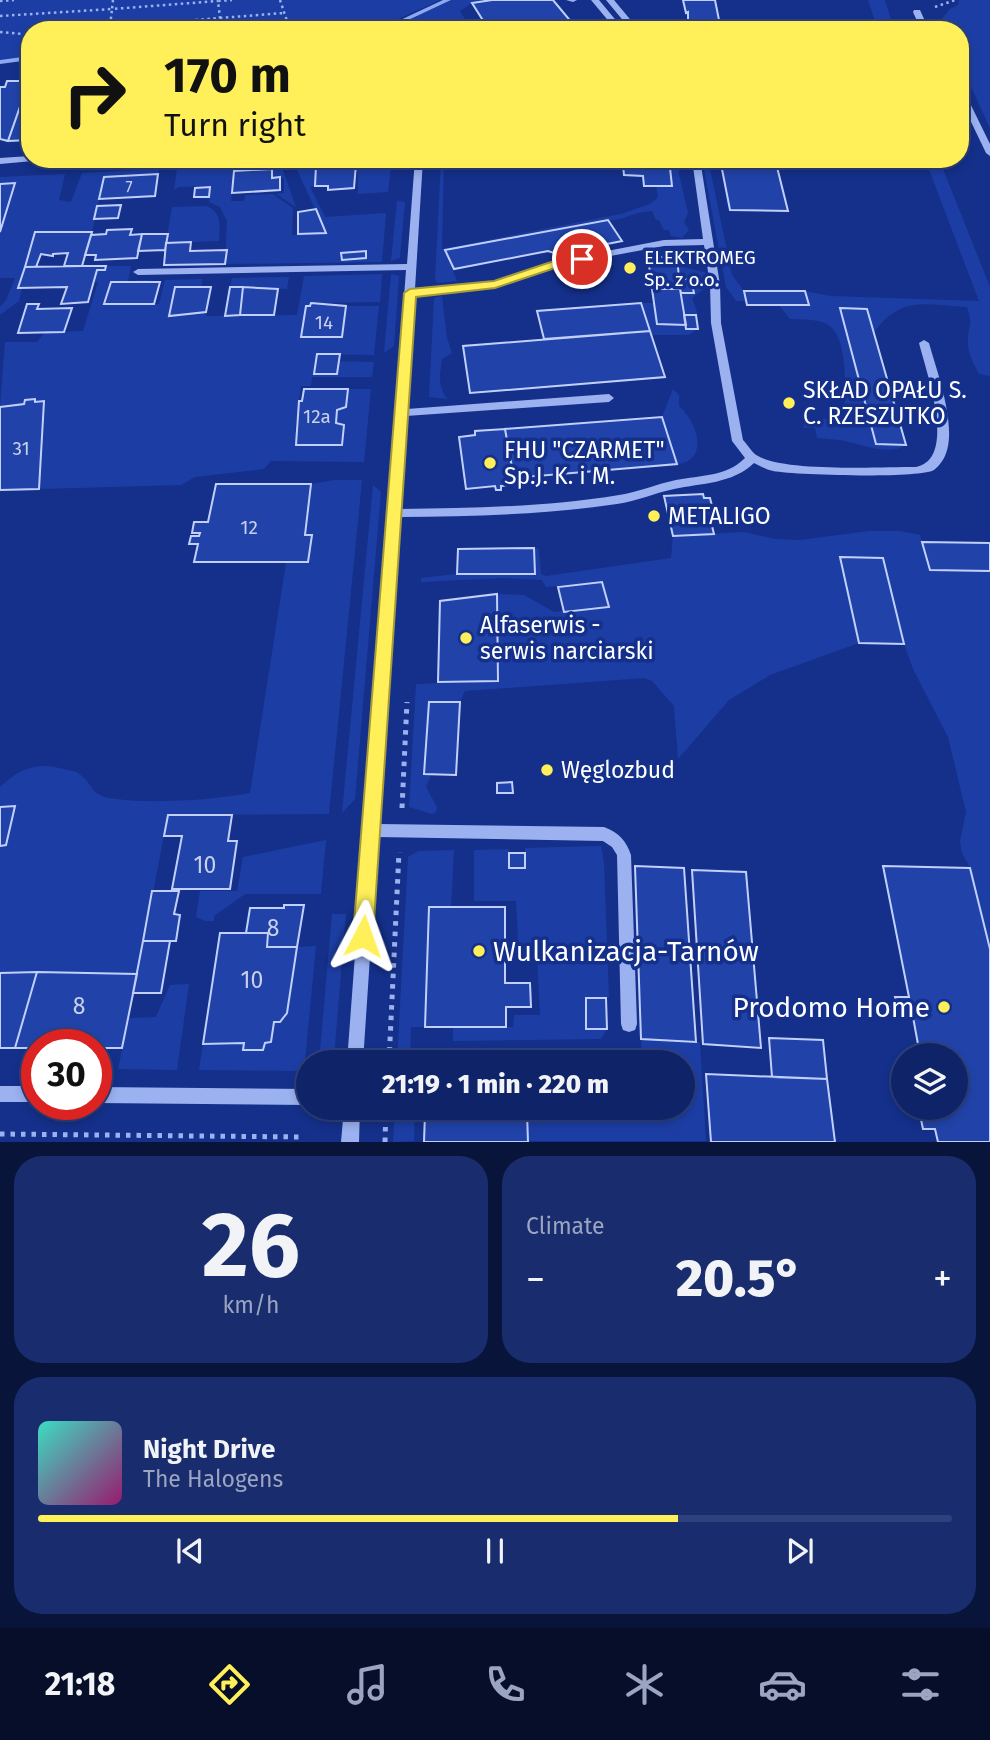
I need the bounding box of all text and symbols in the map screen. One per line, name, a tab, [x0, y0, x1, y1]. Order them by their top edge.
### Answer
text: 170 m	[164, 46, 291, 105]
icon: right	[49, 49, 140, 140]
text: Turn right	[164, 106, 306, 144]
house number: 7	[125, 178, 133, 197]
pin	[552, 229, 612, 289]
icon: arrive	[563, 240, 601, 278]
place label: ELEKTROMEG Sp. z o.o.	[644, 246, 756, 291]
marker: ELEKTROMEG Sp. z o.o.	[622, 260, 638, 276]
house number: 14	[315, 311, 333, 334]
place label: SKŁAD OPAŁU S. C. RZESZUTKO	[803, 376, 967, 430]
marker: SKŁAD OPAŁU S. C. RZESZUTKO	[781, 395, 797, 411]
house number: 12a	[303, 405, 331, 428]
place label: FHU "CZARMET" Sp.J. K. i M.	[504, 436, 665, 490]
house number: 31	[12, 437, 30, 460]
marker: FHU "CZARMET" Sp.J. K. i M.	[482, 455, 498, 471]
place label: METALIGO	[668, 502, 771, 530]
marker: METALIGO	[646, 508, 662, 524]
house number: 12	[240, 516, 258, 539]
place label: Alfaserwis - serwis narciarski	[480, 611, 654, 665]
marker: Alfaserwis - serwis narciarski	[458, 630, 474, 646]
place label: Węglozbud	[561, 756, 675, 784]
marker: Węglozbud	[539, 762, 555, 778]
house number: 10	[194, 851, 216, 879]
position arrow	[326, 899, 400, 973]
house number: 8	[267, 914, 279, 942]
place label: Wulkanizacja-Tarnów	[493, 935, 759, 968]
marker: Wulkanizacja-Tarnów	[471, 943, 487, 959]
house number: 10	[241, 966, 263, 994]
place label: Prodomo Home	[732, 991, 930, 1024]
house number: 8	[73, 992, 85, 1020]
marker: Prodomo Home	[936, 999, 952, 1015]
speed limit sign: 30	[21, 1029, 112, 1120]
map controls	[891, 1043, 968, 1120]
button: layers	[891, 1043, 968, 1120]
text: 21:19 · 1 min · 220 m	[382, 1069, 609, 1100]
text: 26	[202, 1191, 300, 1300]
text: Climate	[526, 1212, 605, 1240]
text: 20.5°	[676, 1247, 802, 1310]
text: −	[526, 1256, 545, 1302]
text: +	[933, 1256, 952, 1302]
text: km/h	[223, 1291, 279, 1319]
text: Night Drive	[143, 1434, 275, 1465]
text: The Halogens	[143, 1465, 283, 1493]
icon: previous	[171, 1532, 209, 1570]
icon: pause	[476, 1532, 514, 1570]
icon: next	[781, 1532, 819, 1570]
icon: directions	[205, 1660, 254, 1709]
icon: music	[343, 1660, 392, 1709]
icon: phone	[481, 1660, 530, 1709]
icon: climate	[620, 1660, 669, 1709]
icon: car	[758, 1660, 807, 1709]
icon: filters	[896, 1660, 945, 1709]
text: 21:18	[45, 1665, 115, 1703]

